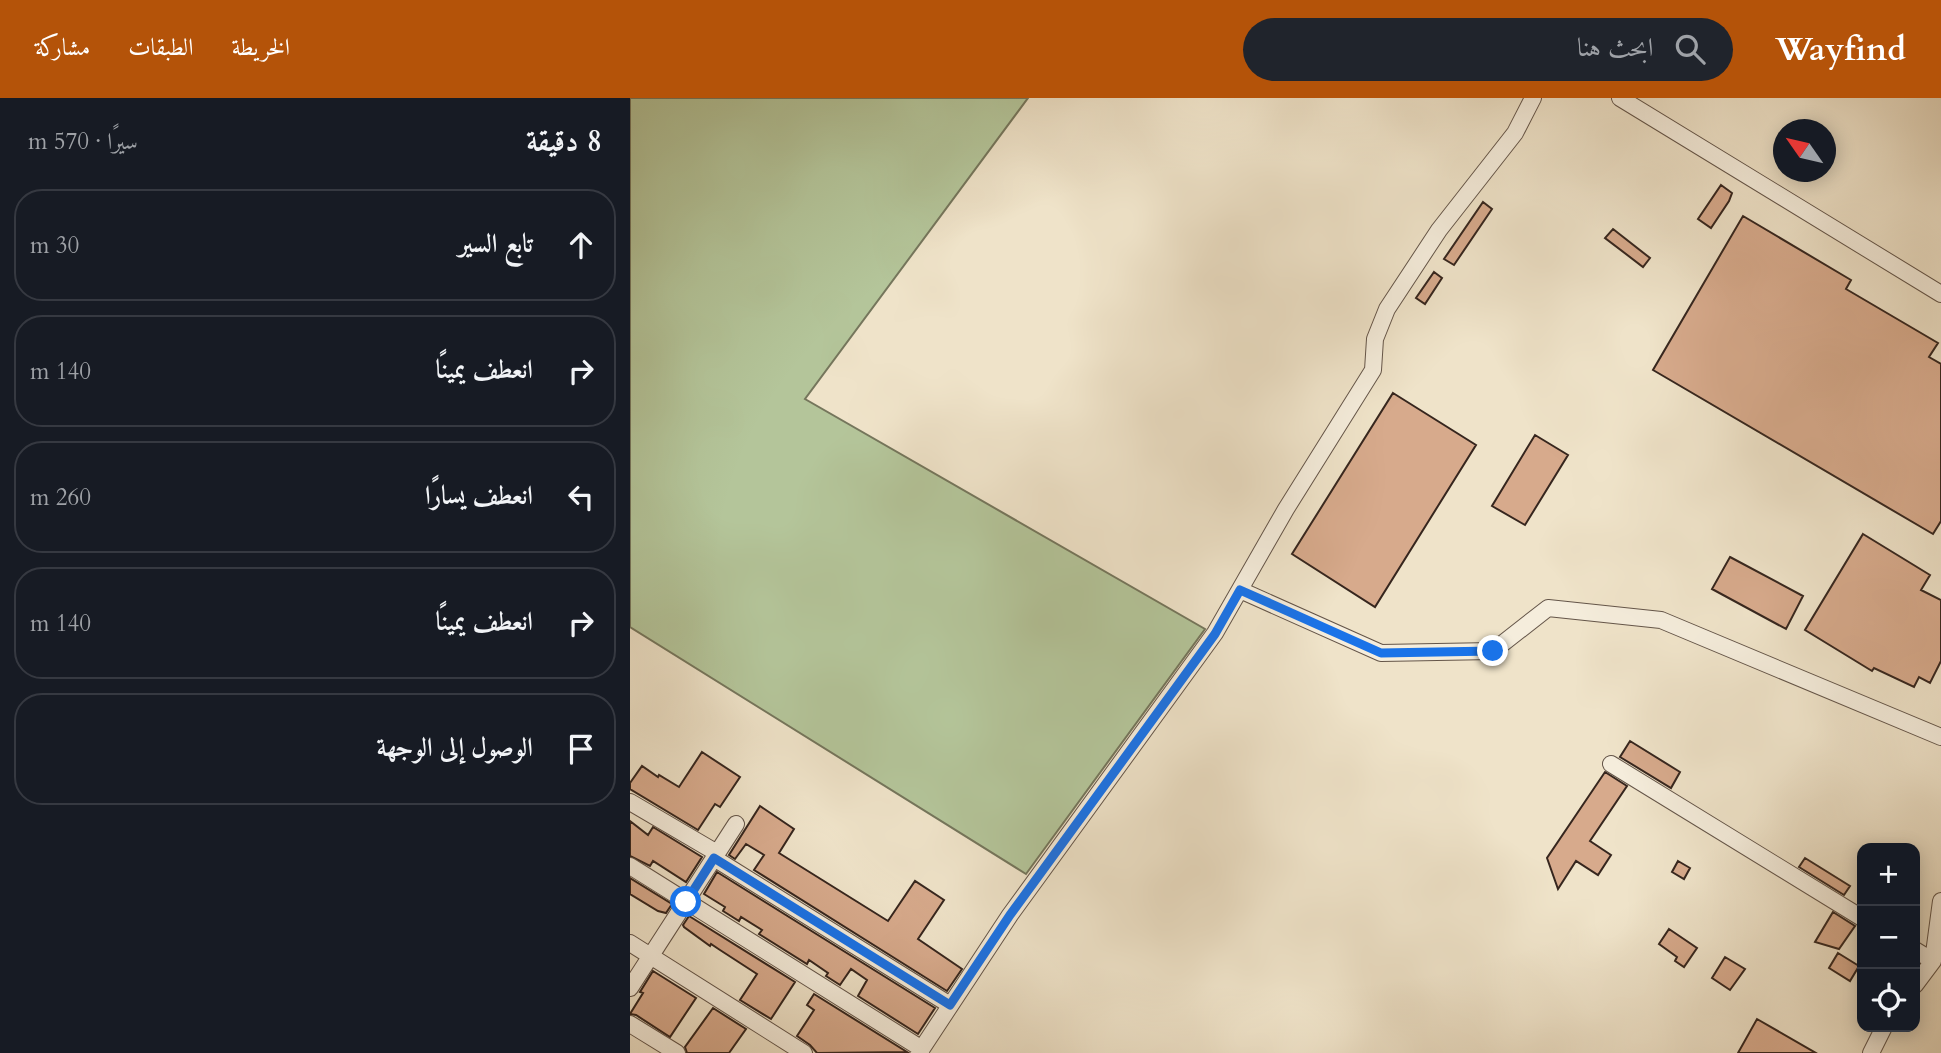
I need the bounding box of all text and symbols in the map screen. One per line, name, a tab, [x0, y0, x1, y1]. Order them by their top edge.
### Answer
search box	[1243, 18, 1733, 81]
text: Wayfind	[1775, 27, 1906, 72]
text: ابحث هنا	[1577, 30, 1653, 65]
icon: search	[1671, 30, 1709, 68]
text: مشاركة	[35, 31, 90, 64]
text: الطبقات	[128, 31, 194, 64]
text: الخريطة	[232, 31, 290, 64]
north arrow	[1773, 119, 1836, 182]
text: 8 دقيقة	[526, 121, 602, 162]
text: سيرًا · 570 m	[28, 126, 138, 157]
text: تابع السير	[458, 226, 533, 261]
icon: ahead	[562, 226, 600, 264]
text: 30 m	[30, 230, 79, 261]
text: انعطف يمينًا	[435, 352, 533, 387]
icon: right	[562, 352, 600, 390]
text: 140 m	[30, 356, 91, 387]
text: انعطف يسارًا	[425, 478, 533, 513]
icon: left	[562, 478, 600, 516]
text: 260 m	[30, 482, 91, 513]
text: انعطف يمينًا	[435, 604, 533, 639]
icon: right	[562, 604, 600, 642]
text: 140 m	[30, 608, 91, 639]
route end	[1477, 635, 1508, 666]
text: الوصول إلى الوجهة	[377, 730, 533, 765]
icon: arrive	[562, 730, 600, 768]
map controls	[1857, 843, 1920, 1032]
button: +	[1857, 843, 1920, 906]
route start	[670, 886, 701, 917]
button: −	[1857, 906, 1920, 969]
button: locate	[1857, 969, 1920, 1032]

